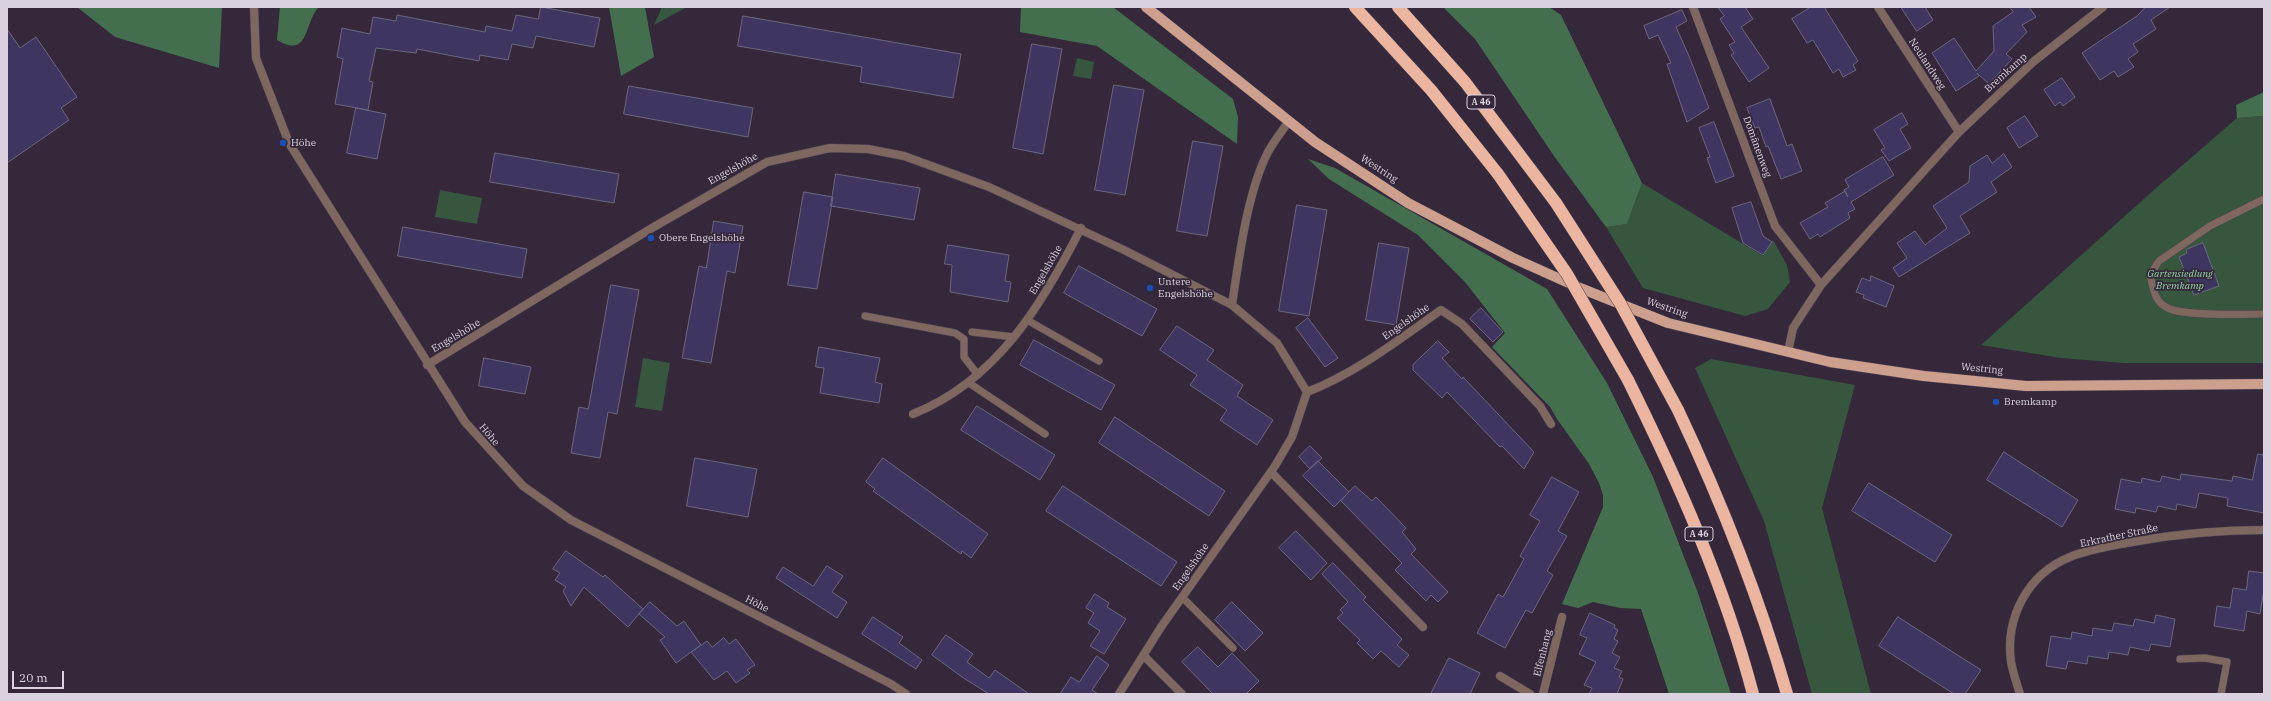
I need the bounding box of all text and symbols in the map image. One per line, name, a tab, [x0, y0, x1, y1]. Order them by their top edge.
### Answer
street label: Neulandweg	[1906, 36, 1948, 92]
street label: Bremkamp	[1982, 51, 2030, 95]
road number: A 46	[1467, 95, 1495, 109]
street label: Domänenweg	[1740, 115, 1774, 179]
place label: Höhe	[291, 137, 316, 149]
marker: Höhe	[278, 138, 288, 148]
street label: Engelshöhe	[706, 150, 760, 188]
street label: Westring	[1358, 152, 1400, 186]
place label: Obere Engelshöhe	[659, 232, 745, 244]
marker: Obere Engelshöhe	[646, 233, 656, 243]
street label: Engelshöhe	[1027, 243, 1065, 297]
park label: Gartensiedlung Bremkamp	[2147, 268, 2213, 292]
place label: Untere Engelshöhe	[1158, 276, 1213, 300]
marker: Untere Engelshöhe	[1145, 283, 1155, 293]
street label: Westring	[1645, 295, 1689, 321]
street label: Engelshöhe	[1380, 301, 1432, 343]
street label: Engelshöhe	[429, 317, 483, 355]
street label: Westring	[1960, 361, 2004, 377]
place label: Bremkamp	[2004, 396, 2057, 408]
marker: Bremkamp	[1991, 397, 2001, 407]
street label: Höhe	[476, 422, 502, 448]
street label: Erkrather Straße	[2079, 522, 2159, 550]
road number: A 46	[1685, 527, 1713, 541]
street label: Engelshöhe	[1170, 541, 1212, 593]
street label: Höhe	[743, 593, 771, 615]
street label: Elfenhang	[1531, 628, 1555, 678]
scale bar	[14, 663, 66, 689]
text: 20 m	[19, 670, 48, 685]

